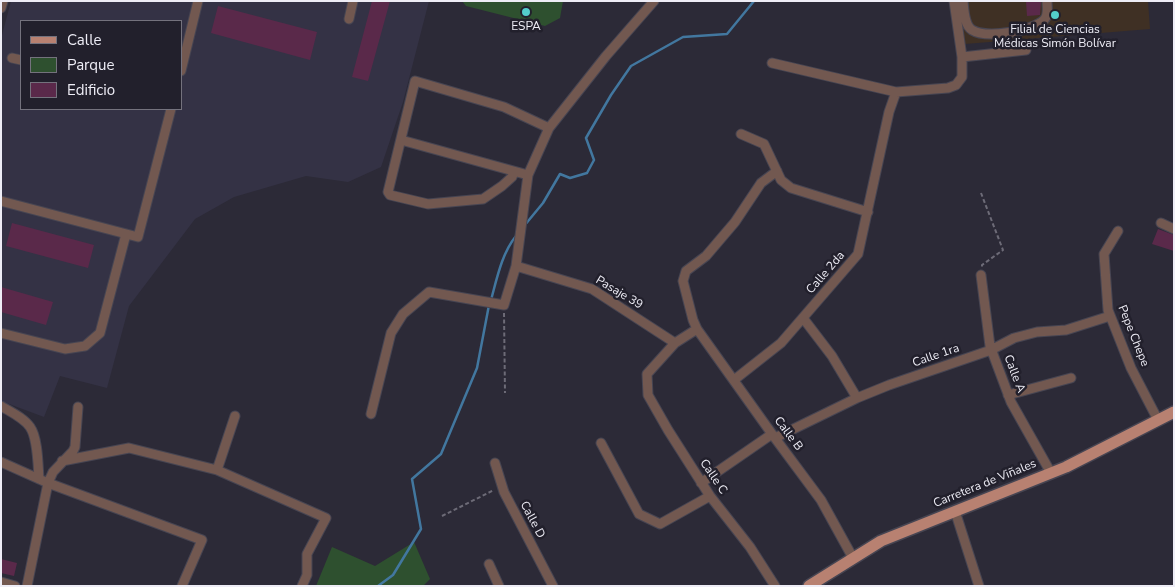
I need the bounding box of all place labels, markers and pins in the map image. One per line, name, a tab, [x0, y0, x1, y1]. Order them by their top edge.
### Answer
marker: ESPA	[520, 6, 532, 18]
marker: Filial de Ciencias Médicas Simón Bolívar	[1049, 9, 1061, 21]
place label: ESPA	[511, 20, 541, 34]
place label: Filial de Ciencias Médicas Simón Bolívar	[994, 23, 1116, 51]

